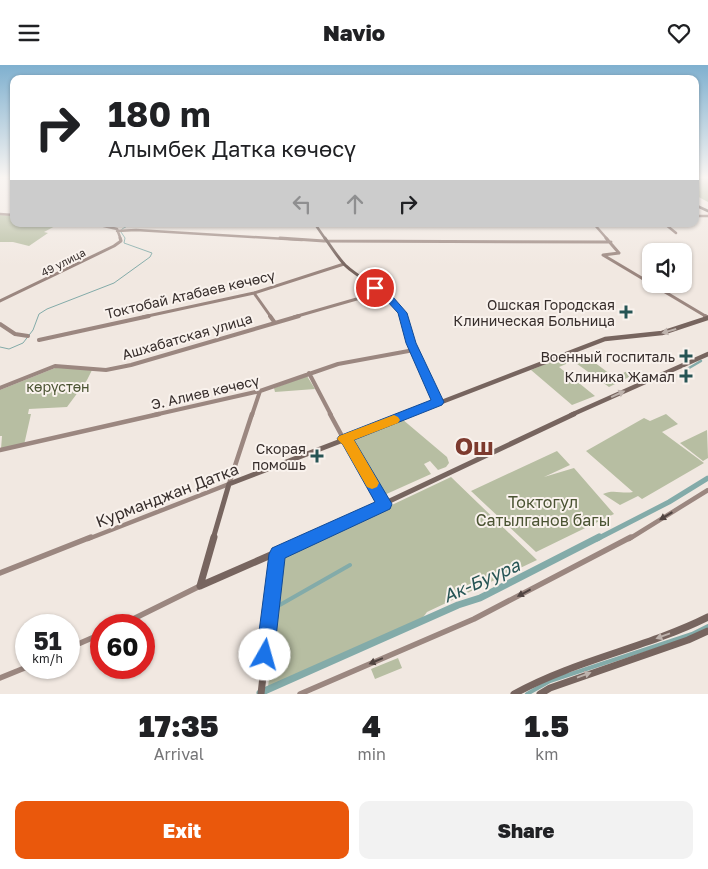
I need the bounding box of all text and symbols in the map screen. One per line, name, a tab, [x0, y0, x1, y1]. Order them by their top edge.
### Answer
icon: menu	[15, 19, 43, 47]
text: Navio	[323, 19, 385, 46]
icon: heart	[665, 19, 693, 47]
text: 180 m	[108, 93, 211, 135]
icon: right	[25, 95, 90, 160]
text: Алымбек Датка көчөсү	[108, 135, 356, 162]
icon: left	[288, 190, 316, 218]
icon: ahead	[341, 190, 369, 218]
icon: right	[394, 190, 422, 218]
map controls	[642, 243, 692, 293]
button: sound	[642, 243, 692, 293]
street label: 49 улица	[39, 245, 87, 279]
street label: Токтобай Атабаев көчөсү	[104, 266, 277, 322]
pin	[354, 267, 396, 309]
icon: arrive	[361, 274, 389, 302]
place label: Ошская Городская Клиническая Больница	[453, 296, 615, 329]
marker: Ошская Городская Клиническая Больница	[619, 305, 633, 319]
street label: Ашхабатская улица	[120, 309, 254, 363]
one-way arrow	[661, 327, 676, 335]
place label: Военный госпиталь	[540, 348, 675, 365]
marker: Военный госпиталь	[679, 349, 693, 363]
place label: Клиника Жамал	[564, 368, 675, 385]
marker: Клиника Жамал	[679, 369, 693, 383]
street label: Э. Алиев көчөсү	[149, 371, 261, 413]
park label: көрүстөн	[26, 378, 90, 395]
one-way arrow	[611, 390, 625, 398]
district label: Ош	[455, 431, 493, 460]
place label: Скорая помошь	[252, 440, 306, 473]
marker: Скорая помошь	[310, 449, 324, 463]
street label: Курманджан Датка	[93, 459, 241, 531]
park label: Токтогул Сатылганов багы	[476, 492, 610, 530]
one-way arrow	[660, 511, 673, 520]
water label: Ак-Буура	[439, 553, 524, 607]
one-way arrow	[517, 589, 531, 597]
speed limit sign: 60	[90, 614, 155, 679]
text: 51	[33, 625, 62, 656]
position arrow	[238, 628, 290, 680]
one-way arrow	[655, 632, 670, 640]
text: km/h	[32, 651, 63, 666]
one-way arrow	[369, 657, 383, 665]
one-way arrow	[577, 671, 592, 678]
text: 17:35	[139, 708, 219, 744]
text: 4	[362, 708, 381, 744]
text: 1.5	[525, 708, 569, 744]
text: Arrival	[154, 744, 204, 764]
text: min	[357, 744, 386, 764]
text: km	[535, 744, 558, 764]
button: Exit	[15, 801, 349, 859]
button: Share	[359, 801, 693, 859]

